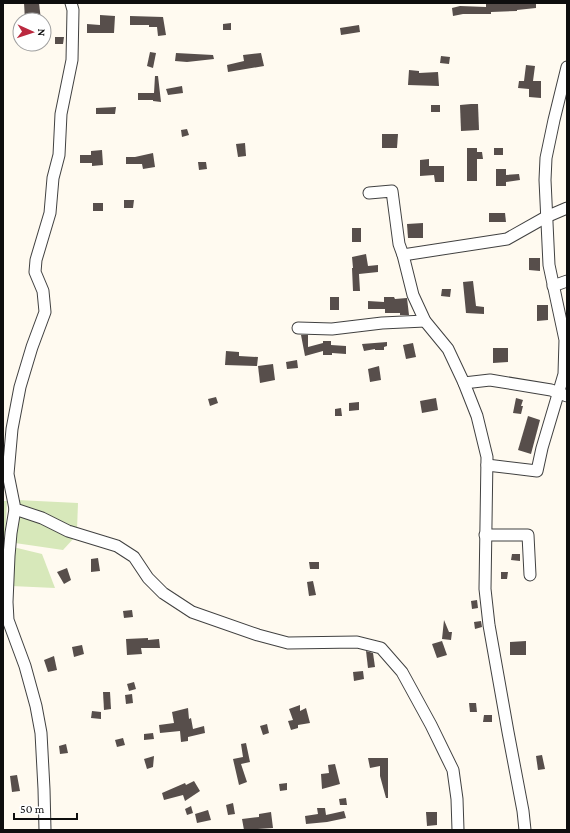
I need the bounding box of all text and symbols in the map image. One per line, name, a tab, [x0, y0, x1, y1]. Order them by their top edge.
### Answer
north arrow	[12, 12, 52, 52]
text: N	[36, 28, 48, 37]
scale bar	[14, 795, 77, 821]
text: 50 m	[20, 802, 45, 816]

